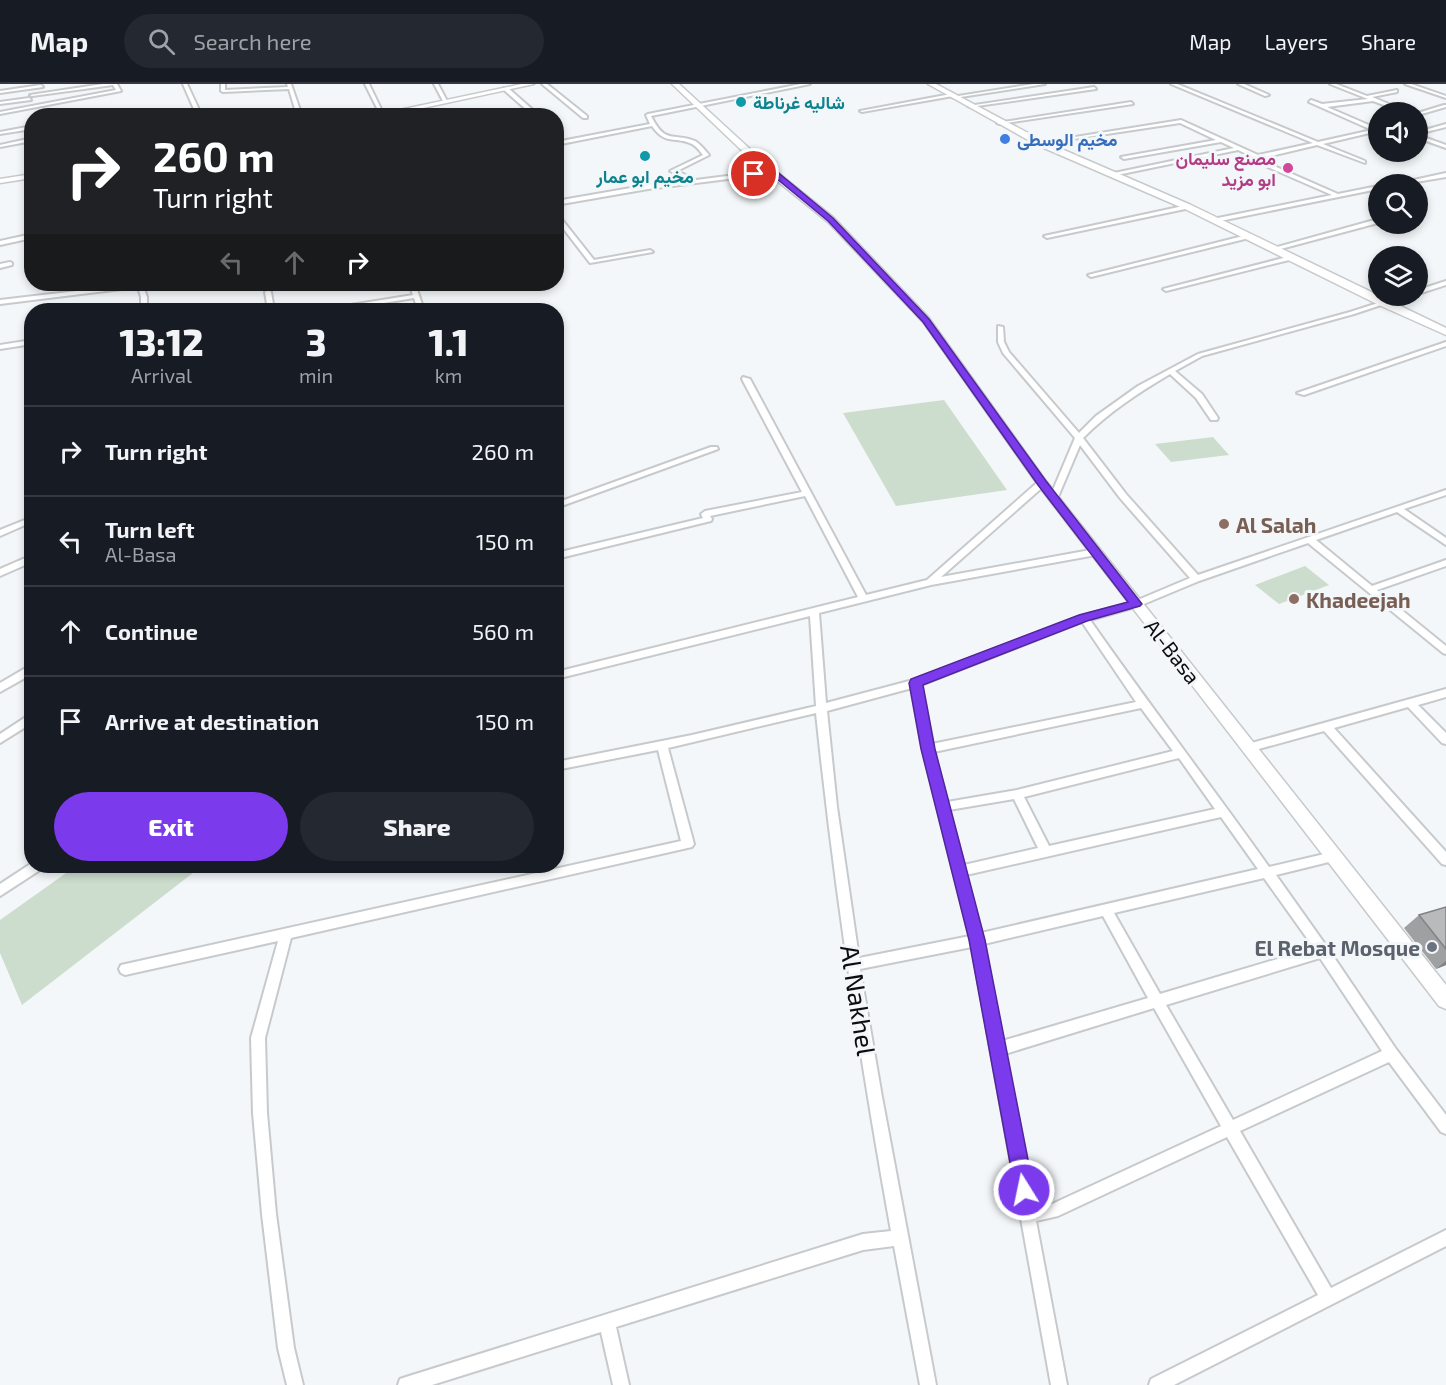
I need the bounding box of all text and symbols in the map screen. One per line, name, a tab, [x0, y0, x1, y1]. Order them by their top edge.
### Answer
search box	[124, 14, 544, 68]
text: Map	[30, 24, 88, 58]
icon: search	[145, 25, 178, 58]
text: Search here	[193, 28, 312, 54]
text: Map	[1189, 29, 1231, 54]
text: Layers	[1264, 29, 1328, 54]
text: Share	[1361, 29, 1416, 54]
place label: شاليه غرناطة	[753, 91, 845, 114]
marker: شاليه غرناطة	[734, 95, 748, 109]
map controls	[1368, 102, 1428, 306]
button: sound	[1368, 102, 1428, 162]
place label: مخيم الوسطى	[1017, 128, 1118, 152]
text: 260 m	[153, 130, 275, 180]
icon: right	[54, 132, 132, 210]
marker: مخيم الوسطى	[998, 132, 1012, 146]
place label: مصنع سليمان ابو مزيد	[1175, 147, 1276, 191]
pin	[728, 148, 779, 199]
marker: مخيم ابو عمار	[638, 149, 652, 163]
icon: arrive	[737, 157, 770, 190]
marker: مصنع سليمان ابو مزيد	[1281, 161, 1295, 175]
place label: مخيم ابو عمار	[595, 165, 694, 189]
button: search	[1368, 174, 1428, 234]
text: Turn right	[153, 181, 273, 213]
icon: left	[215, 246, 248, 279]
icon: ahead	[278, 246, 311, 279]
icon: right	[341, 246, 374, 279]
button: layers	[1368, 246, 1428, 306]
text: 13:12	[119, 320, 204, 363]
text: 3	[306, 320, 326, 363]
text: 1.1	[429, 320, 469, 363]
text: Arrival	[131, 363, 192, 387]
text: min	[299, 363, 333, 387]
text: km	[435, 363, 462, 387]
icon: right	[54, 435, 87, 468]
text: Turn right	[105, 438, 207, 464]
text: 260 m	[472, 438, 534, 464]
place label: Al Salah	[1236, 512, 1316, 537]
text: Turn left	[105, 516, 194, 542]
marker: Al Salah	[1217, 517, 1231, 531]
icon: left	[54, 525, 87, 558]
text: 150 m	[476, 528, 534, 554]
text: Al-Basa	[105, 542, 177, 566]
place label: Khadeejah	[1306, 587, 1411, 612]
marker: Khadeejah	[1287, 592, 1301, 606]
street label: Al-Basa	[1140, 614, 1206, 688]
icon: ahead	[54, 615, 87, 648]
text: Continue	[105, 618, 198, 644]
text: 560 m	[472, 618, 534, 644]
icon: arrive	[54, 705, 87, 738]
text: Arrive at destination	[105, 708, 319, 734]
text: 150 m	[476, 708, 534, 734]
button: Exit	[54, 792, 288, 861]
button: Share	[300, 792, 534, 861]
place label: El Rebat Mosque	[1254, 935, 1420, 960]
marker: El Rebat Mosque	[1425, 940, 1439, 954]
street label: Al Nakhel	[835, 942, 883, 1058]
position arrow	[992, 1158, 1056, 1222]

